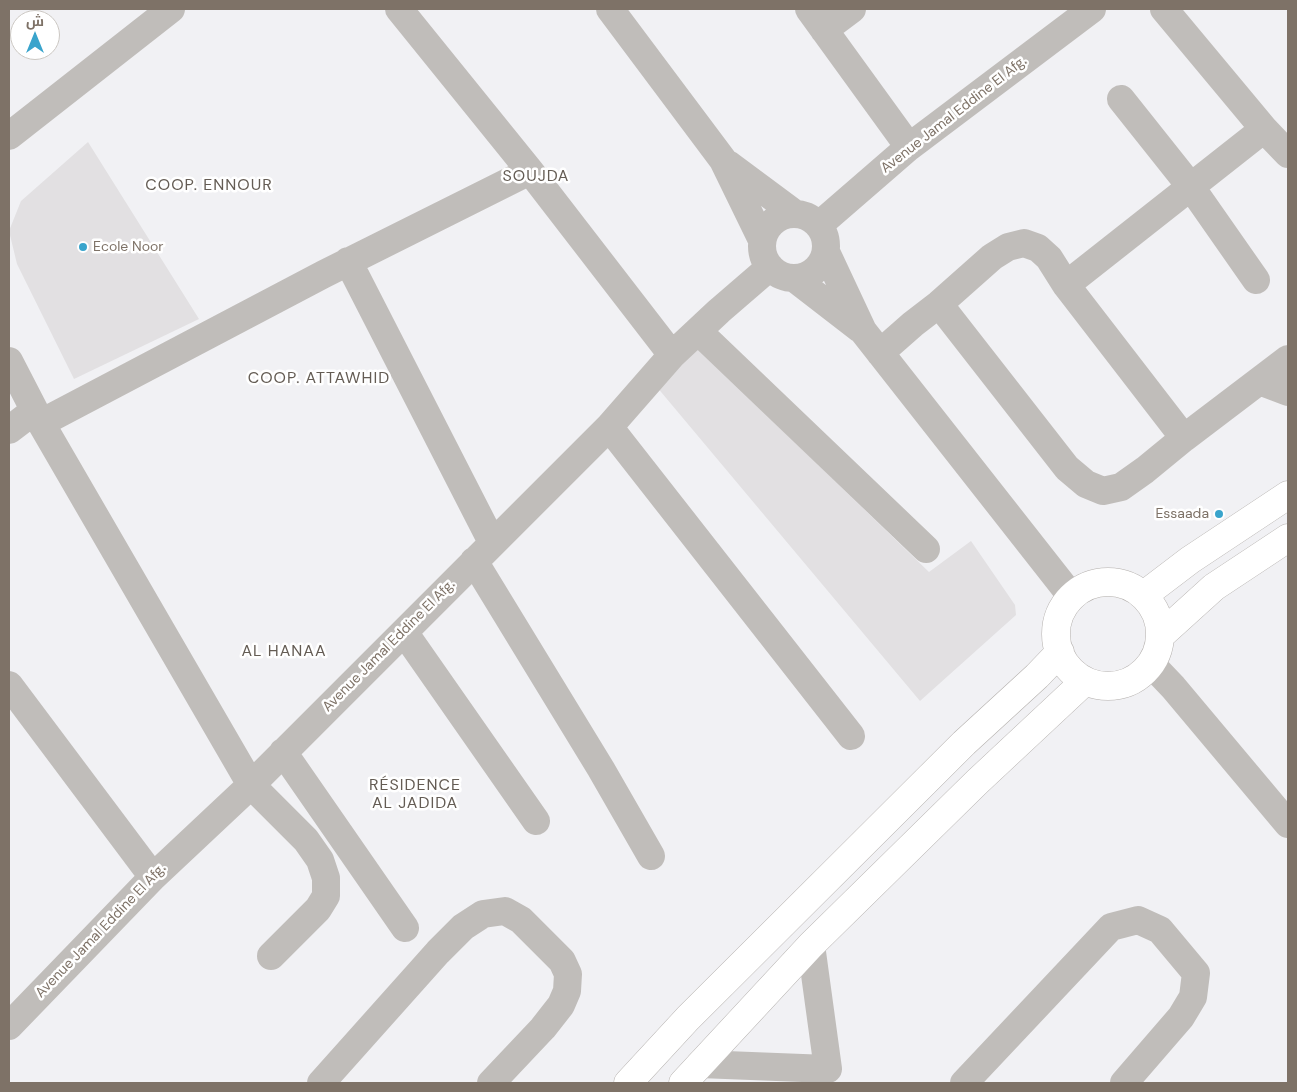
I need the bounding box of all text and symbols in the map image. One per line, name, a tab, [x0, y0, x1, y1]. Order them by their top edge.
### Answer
north arrow	[10, 10, 60, 60]
text: ش	[26, 12, 44, 30]
street label: Avenue Jamal Eddine El Afg.	[878, 53, 1030, 177]
district label: SOUJDA	[502, 167, 570, 187]
district label: COOP. ENNOUR	[144, 176, 274, 196]
place label: Ecole Noor	[93, 239, 163, 255]
marker: Ecole Noor	[77, 241, 89, 253]
district label: COOP. ATTAWHID	[246, 369, 392, 389]
place label: Essaada	[1155, 506, 1209, 522]
marker: Essaada	[1213, 508, 1225, 520]
street label: Avenue Jamal Eddine El Afg.	[319, 576, 459, 716]
district label: AL HANAA	[240, 642, 328, 662]
district label: RÉSIDENCE AL JADIDA	[368, 776, 462, 814]
street label: Avenue Jamal Eddine El Afg.	[32, 860, 170, 1002]

